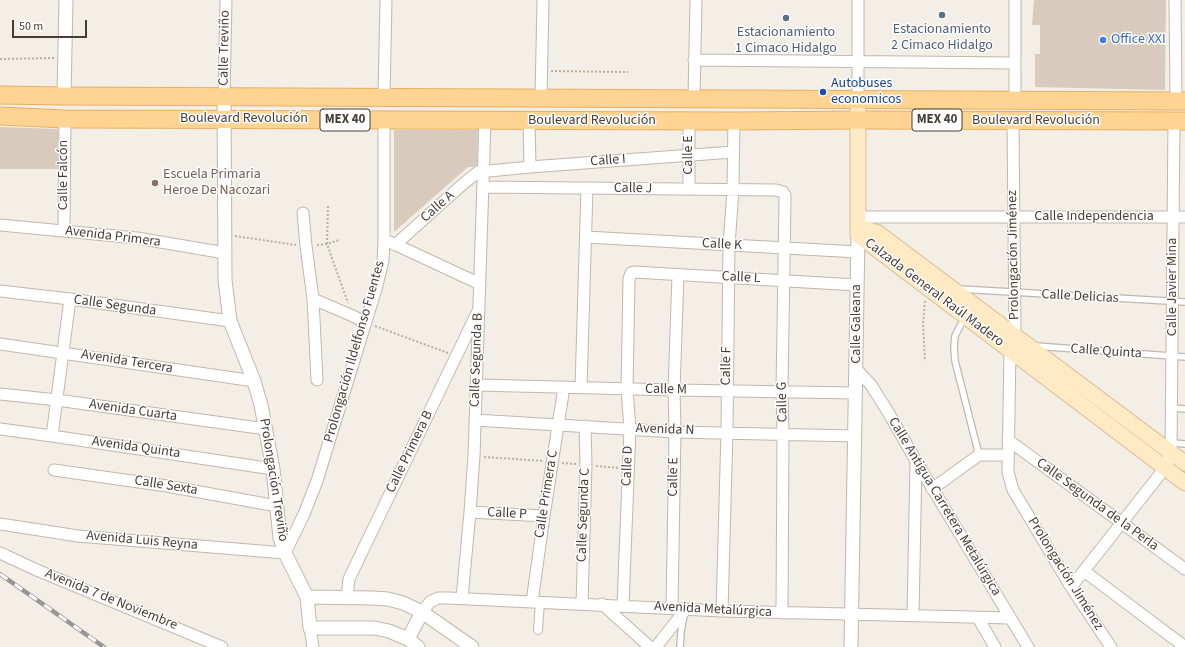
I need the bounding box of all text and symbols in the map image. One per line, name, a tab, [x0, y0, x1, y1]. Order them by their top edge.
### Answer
street label: Calle Treviño	[216, 10, 234, 86]
marker: Estacionamiento 2 Cimaco Hidalgo	[937, 10, 947, 20]
scale bar	[14, 12, 89, 38]
marker: Estacionamiento 1 Cimaco Hidalgo	[781, 13, 791, 23]
text: 50 m	[19, 18, 43, 35]
place label: Estacionamiento 2 Cimaco Hidalgo	[891, 22, 993, 54]
place label: Estacionamiento 1 Cimaco Hidalgo	[735, 25, 837, 58]
place label: Office XXI	[1111, 32, 1166, 48]
marker: Office XXI	[1098, 35, 1108, 45]
place label: Autobuses economicos	[831, 76, 901, 108]
marker: Autobuses economicos	[818, 87, 828, 97]
road number: MEX 40	[320, 109, 370, 131]
road number: MEX 40	[912, 109, 962, 131]
street label: Boulevard Revolución	[180, 111, 308, 127]
street label: Boulevard Revolución	[528, 113, 656, 129]
street label: Boulevard Revolución	[972, 113, 1100, 129]
street label: Calle E	[681, 135, 697, 175]
street label: Calle Falcón	[56, 140, 72, 210]
street label: Calle I	[590, 151, 626, 171]
place label: Escuela Primaria Heroe De Nacozari	[163, 167, 270, 200]
marker: Escuela Primaria Heroe De Nacozari	[150, 178, 160, 188]
street label: Calle J	[614, 180, 652, 198]
street label: Calle A	[418, 188, 458, 226]
street label: Prolongación Jiménez	[1004, 190, 1024, 320]
street label: Calle Independencia	[1034, 209, 1154, 225]
street label: Avenida Primera	[64, 223, 162, 251]
street label: Calzada General Raúl Madero	[861, 235, 1007, 351]
street label: Calle K	[702, 236, 742, 254]
street label: Calle Javier Mina	[1165, 238, 1181, 336]
street label: Prolongación Ildelfonso Fuentes	[321, 259, 389, 445]
street label: Calle L	[721, 269, 761, 287]
street label: Calle Galeana	[849, 284, 865, 364]
street label: Calle Delicias	[1041, 287, 1119, 307]
street label: Calle Segunda	[73, 292, 157, 320]
street label: Calle Segunda B	[467, 313, 487, 407]
street label: Calle Quinta	[1070, 341, 1142, 363]
street label: Avenida Tercera	[80, 346, 174, 378]
street label: Calle F	[718, 346, 736, 386]
street label: Calle M	[645, 381, 687, 399]
street label: Calle G	[774, 382, 792, 422]
street label: Avenida Cuarta	[88, 397, 178, 425]
street label: Calle Primera B	[383, 408, 437, 496]
street label: Calle Antigua Carretera Metalúrgica	[884, 415, 1004, 599]
street label: Prolongación Treviño	[255, 417, 291, 543]
street label: Avenida N	[635, 421, 695, 439]
street label: Avenida Quinta	[91, 433, 181, 463]
street label: Calle D	[619, 445, 637, 487]
street label: Calle Primera C	[532, 449, 562, 539]
street label: Calle Segunda de la Perla	[1033, 455, 1161, 555]
street label: Calle E	[665, 457, 683, 497]
street label: Calle Segunda C	[574, 468, 594, 562]
street label: Calle Sexta	[133, 473, 199, 499]
street label: Calle P	[487, 505, 527, 523]
street label: Prolongación Jiménez	[1023, 514, 1107, 634]
street label: Avenida Luis Reyna	[85, 528, 199, 554]
street label: Avenida 7 de Noviembre	[42, 566, 180, 634]
street label: Avenida Metalúrgica	[654, 599, 772, 621]

